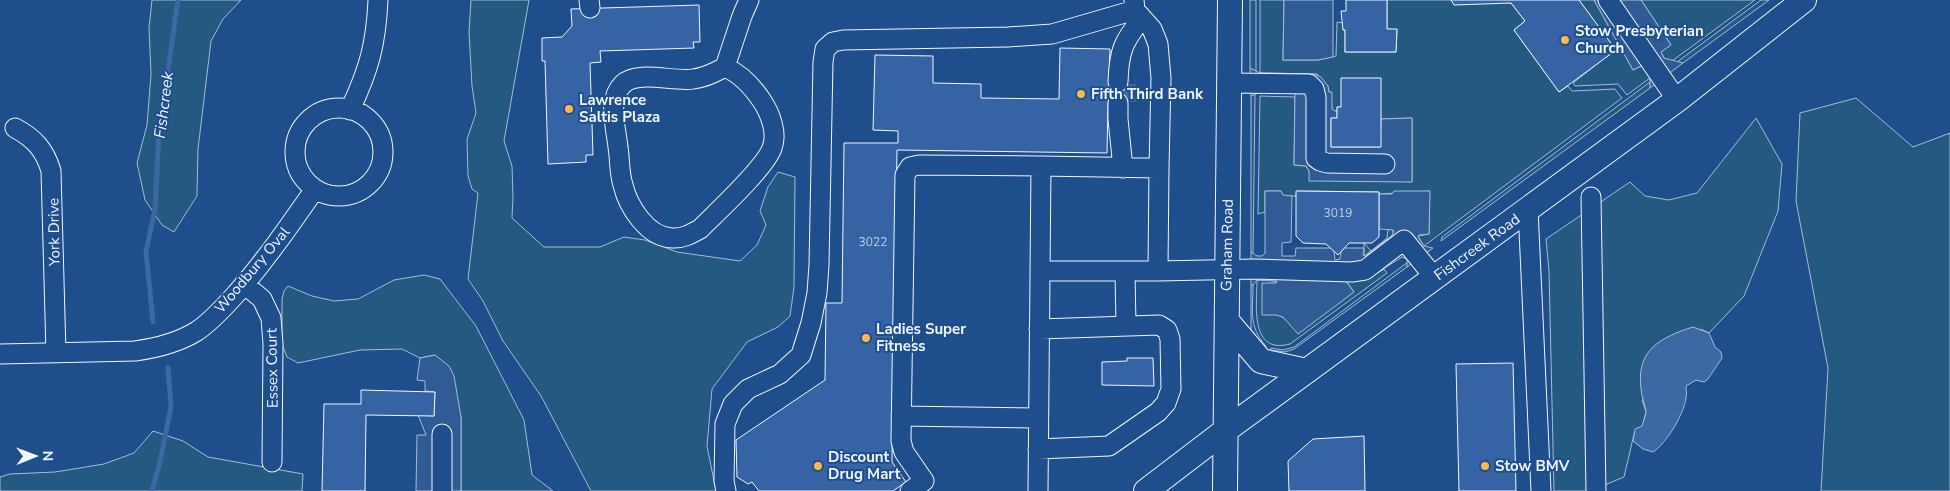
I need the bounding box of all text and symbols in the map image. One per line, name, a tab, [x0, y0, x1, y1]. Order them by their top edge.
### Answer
place label: Stow Presbyterian Church	[1575, 21, 1704, 58]
marker: Stow Presbyterian Church	[1559, 34, 1571, 46]
water label: Fishcreek	[149, 69, 179, 140]
place label: Fifth Third Bank	[1091, 84, 1204, 104]
marker: Fifth Third Bank	[1075, 88, 1087, 100]
place label: Lawrence Saltis Plaza	[579, 90, 660, 127]
marker: Lawrence Saltis Plaza	[563, 103, 575, 115]
street label: York Drive	[43, 198, 65, 267]
street label: Graham Road	[1216, 199, 1238, 291]
house number: 3019	[1324, 205, 1352, 221]
street label: Fishcreek Road	[1430, 209, 1524, 285]
street label: Woodbury Oval	[210, 222, 294, 317]
house number: 3022	[859, 234, 887, 250]
place label: Ladies Super Fitness	[876, 319, 966, 356]
street label: Essex Court	[261, 327, 283, 408]
marker: Ladies Super Fitness	[860, 332, 872, 344]
north arrow	[10, 431, 60, 481]
place label: Discount Drug Mart	[828, 447, 901, 484]
text: N	[38, 450, 57, 461]
place label: Stow BMV	[1495, 456, 1570, 476]
marker: Discount Drug Mart	[812, 460, 824, 472]
marker: Stow BMV	[1479, 460, 1491, 472]

